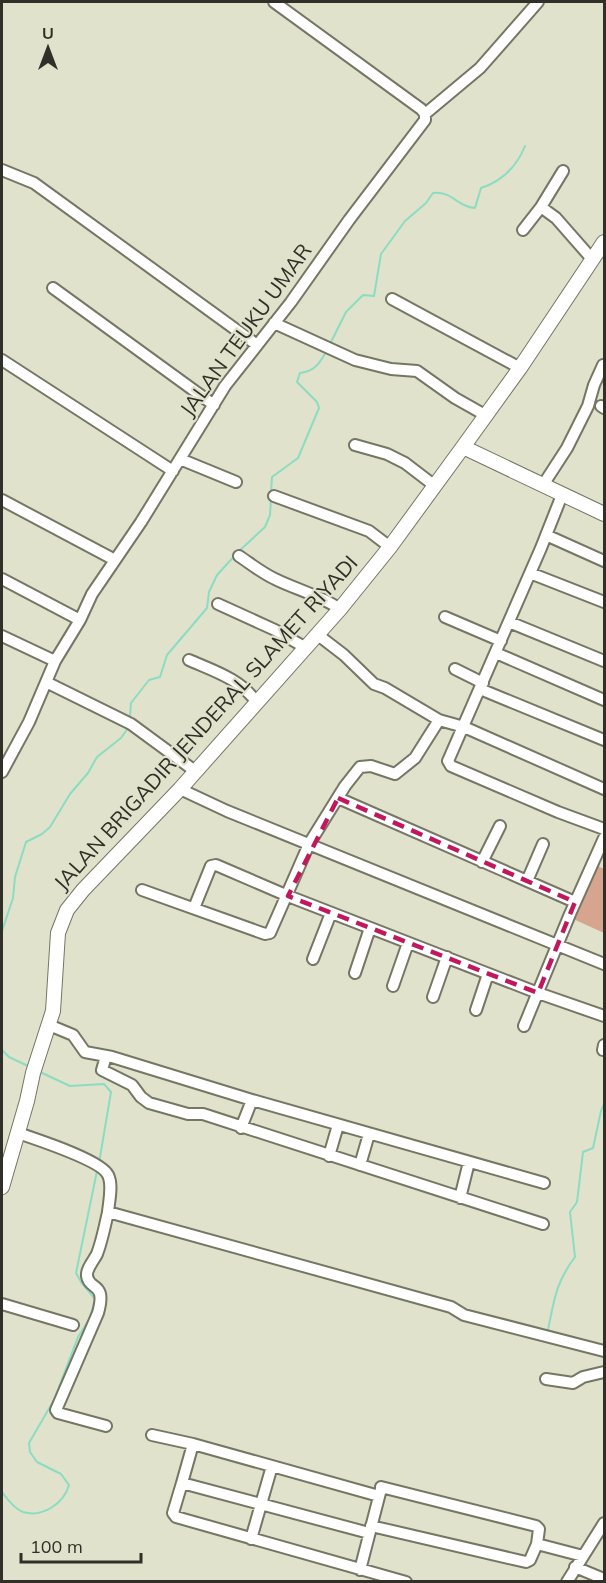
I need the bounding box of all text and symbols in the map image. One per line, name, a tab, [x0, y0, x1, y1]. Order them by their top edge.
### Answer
north arrow	[18, 18, 78, 78]
text: U	[42, 23, 54, 43]
street label: JALAN TEUKU UMAR	[174, 238, 317, 421]
street label: JALAN BRIGADIR JENDERAL SLAMET RIYADI	[48, 550, 363, 895]
scale bar	[21, 1526, 141, 1564]
text: 100 m	[30, 1535, 83, 1558]

